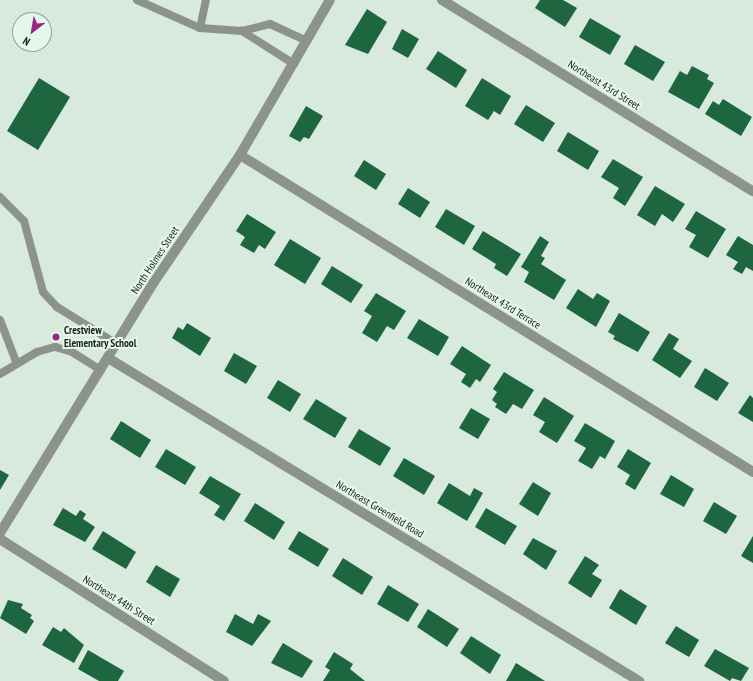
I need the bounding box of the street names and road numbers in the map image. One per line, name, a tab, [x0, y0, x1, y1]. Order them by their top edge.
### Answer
street label: Northeast 43rd Street	[565, 58, 643, 112]
street label: North Holmes Street	[128, 224, 182, 296]
street label: Northeast 43rd Terrace	[463, 274, 543, 332]
street label: Northeast Greenfield Road	[334, 478, 426, 540]
street label: Northeast 44th Street	[80, 572, 158, 628]

